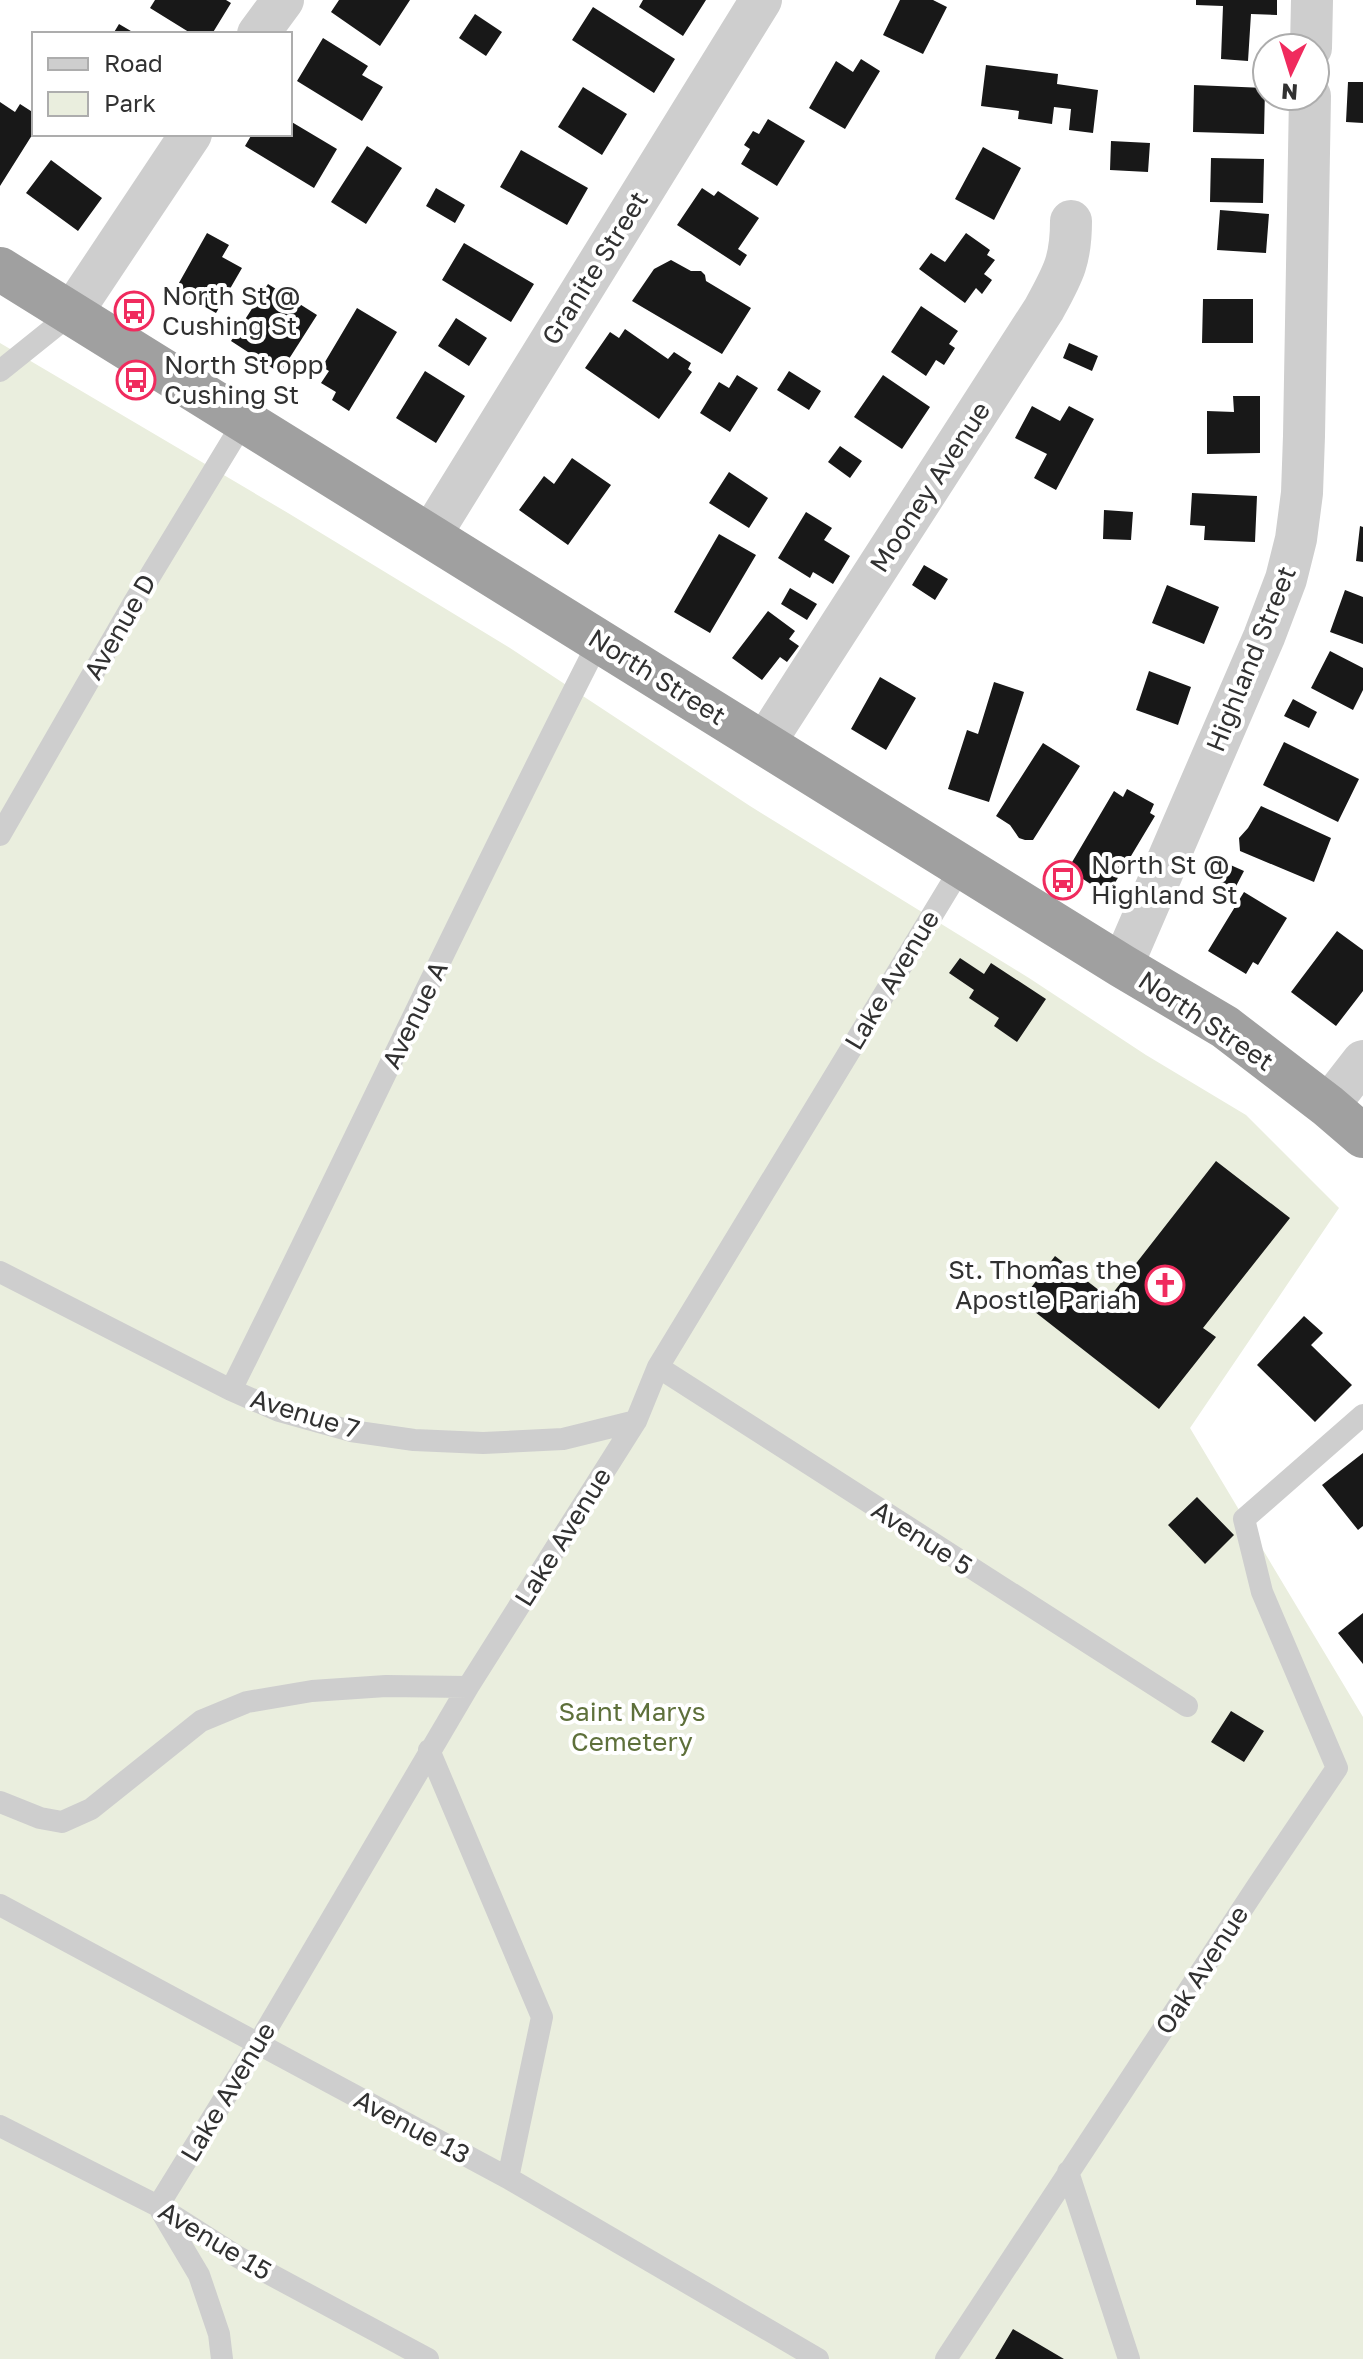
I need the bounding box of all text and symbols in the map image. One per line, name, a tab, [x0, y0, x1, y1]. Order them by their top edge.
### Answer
legend	[32, 32, 292, 136]
north arrow	[1251, 32, 1331, 112]
text: Road	[104, 48, 163, 77]
text: N	[1280, 78, 1299, 107]
text: Park	[104, 88, 156, 117]
street label: Granite Street	[535, 185, 654, 350]
place label: North St @ Cushing St	[162, 280, 300, 341]
bus stop icon: North St @ Cushing St	[113, 290, 155, 332]
place label: North St opp Cushing St	[164, 349, 324, 410]
bus stop icon: North St opp Cushing St	[115, 359, 157, 401]
street label: Mooney Avenue	[863, 396, 996, 578]
street label: Highland Street	[1199, 562, 1302, 756]
street label: Avenue D	[77, 569, 162, 685]
street label: North Street	[583, 622, 732, 731]
place label: North St @ Highland St	[1091, 849, 1238, 910]
bus stop icon: North St @ Highland St	[1042, 859, 1084, 901]
street label: Lake Avenue	[838, 904, 945, 1055]
street label: Avenue A	[375, 956, 454, 1074]
street label: North Street	[1133, 964, 1280, 1077]
place label: St. Thomas the Apostle Pariah	[948, 1254, 1137, 1315]
church icon: St. Thomas the Apostle Pariah	[1144, 1264, 1186, 1306]
street label: Avenue 7	[247, 1382, 363, 1445]
street label: Lake Avenue	[508, 1462, 617, 1612]
street label: Avenue 5	[866, 1494, 978, 1581]
park label: Saint Marys Cemetery	[558, 1696, 706, 1757]
street label: Oak Avenue	[1149, 1900, 1255, 2040]
street label: Lake Avenue	[174, 2016, 281, 2167]
street label: Avenue 13	[349, 2083, 475, 2170]
street label: Avenue 15	[153, 2195, 277, 2286]

